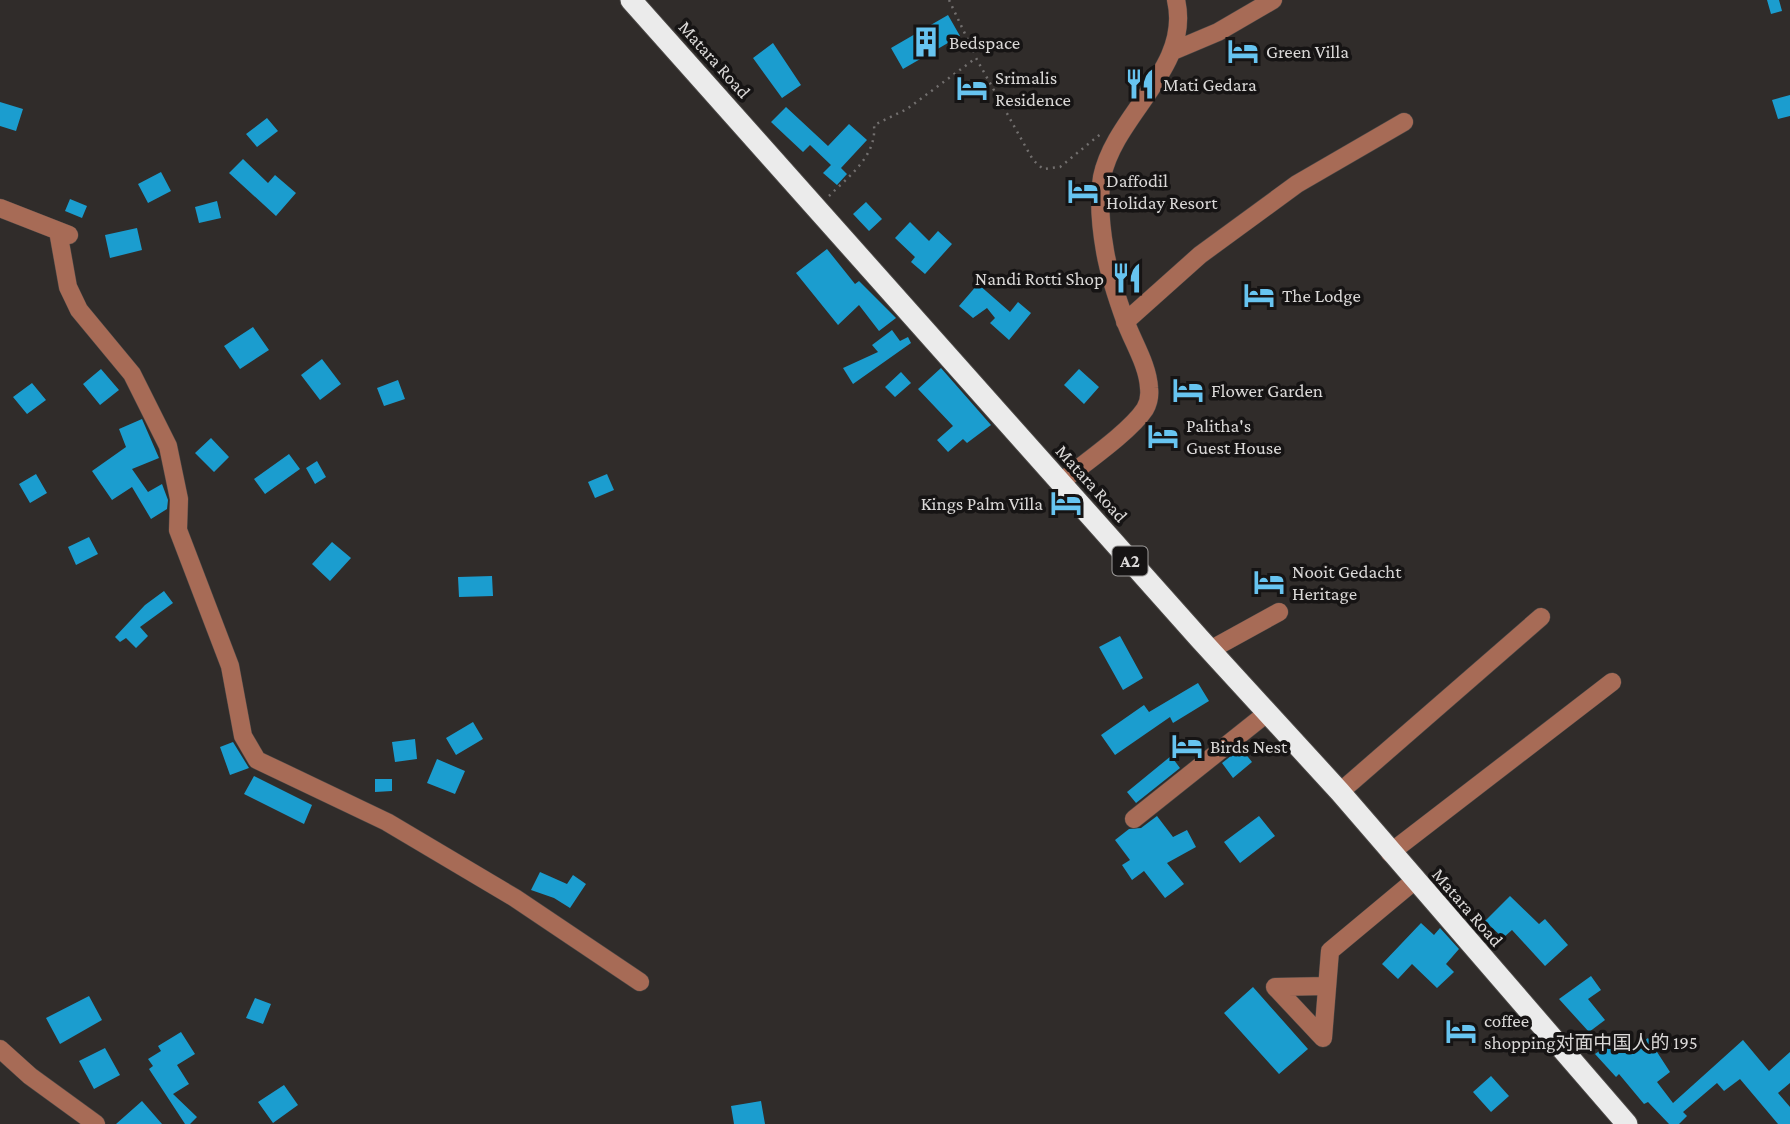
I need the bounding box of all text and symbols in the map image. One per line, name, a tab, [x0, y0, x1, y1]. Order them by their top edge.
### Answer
street label: Matara Road	[674, 16, 755, 102]
building icon: Bedspace	[909, 25, 943, 59]
place label: Bedspace	[949, 32, 1020, 53]
hotel icon: Green Villa	[1226, 34, 1260, 68]
place label: Green Villa	[1266, 41, 1349, 62]
place label: Srimalis Residence	[995, 67, 1071, 110]
restaurant icon: Mati Gedara	[1123, 67, 1157, 101]
hotel icon: Srimalis Residence	[955, 71, 989, 105]
place label: Mati Gedara	[1163, 74, 1257, 95]
place label: Daffodil Holiday Resort	[1106, 170, 1218, 213]
hotel icon: Daffodil Holiday Resort	[1066, 174, 1100, 208]
restaurant icon: Nandi Rotti Shop	[1110, 261, 1144, 295]
place label: Nandi Rotti Shop	[975, 268, 1104, 289]
hotel icon: The Lodge	[1242, 278, 1276, 312]
place label: The Lodge	[1282, 285, 1361, 306]
hotel icon: Flower Garden	[1171, 373, 1205, 407]
place label: Flower Garden	[1211, 380, 1323, 401]
place label: Palitha's Guest House	[1186, 415, 1282, 458]
hotel icon: Palitha's Guest House	[1146, 419, 1180, 453]
street label: Matara Road	[1051, 440, 1132, 526]
hotel icon: Kings Palm Villa	[1049, 486, 1083, 520]
place label: Kings Palm Villa	[921, 493, 1043, 514]
road number: A2	[1112, 546, 1148, 576]
place label: Nooit Gedacht Heritage	[1292, 561, 1402, 604]
hotel icon: Nooit Gedacht Heritage	[1252, 565, 1286, 599]
hotel icon: Birds Nest	[1170, 729, 1204, 763]
place label: Birds Nest	[1210, 736, 1288, 757]
street label: Matara Road	[1428, 864, 1507, 951]
place label: coffee shopping对面中国人的 195	[1484, 1010, 1698, 1053]
hotel icon: coffee shopping对面中国人的 195	[1444, 1014, 1478, 1048]

